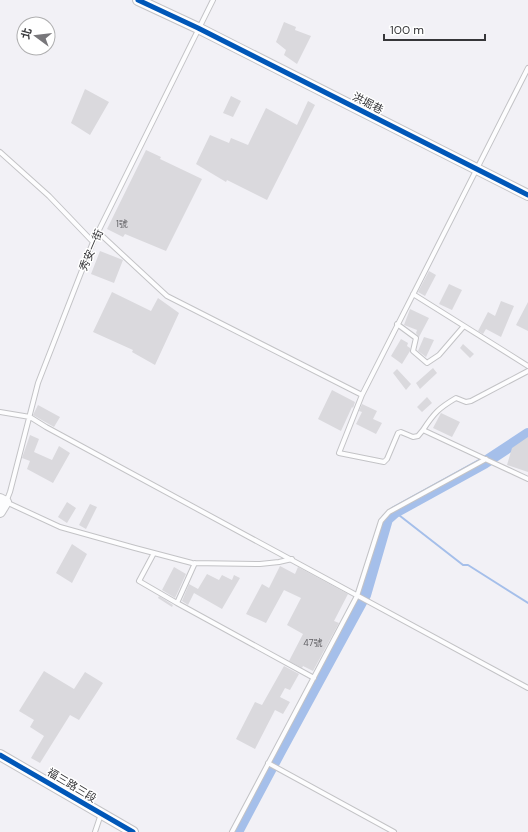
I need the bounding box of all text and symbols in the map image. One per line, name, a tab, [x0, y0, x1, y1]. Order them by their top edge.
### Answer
north arrow	[16, 16, 56, 56]
scale bar	[384, 16, 485, 42]
text: 100 m	[390, 22, 424, 38]
text: 北	[18, 26, 35, 41]
street label: 洪堀巷	[350, 89, 386, 117]
house number: 1號	[116, 218, 128, 230]
street label: 秀安一街	[76, 227, 106, 273]
house number: 47號	[303, 637, 323, 649]
street label: 福三路三段	[45, 765, 99, 805]

